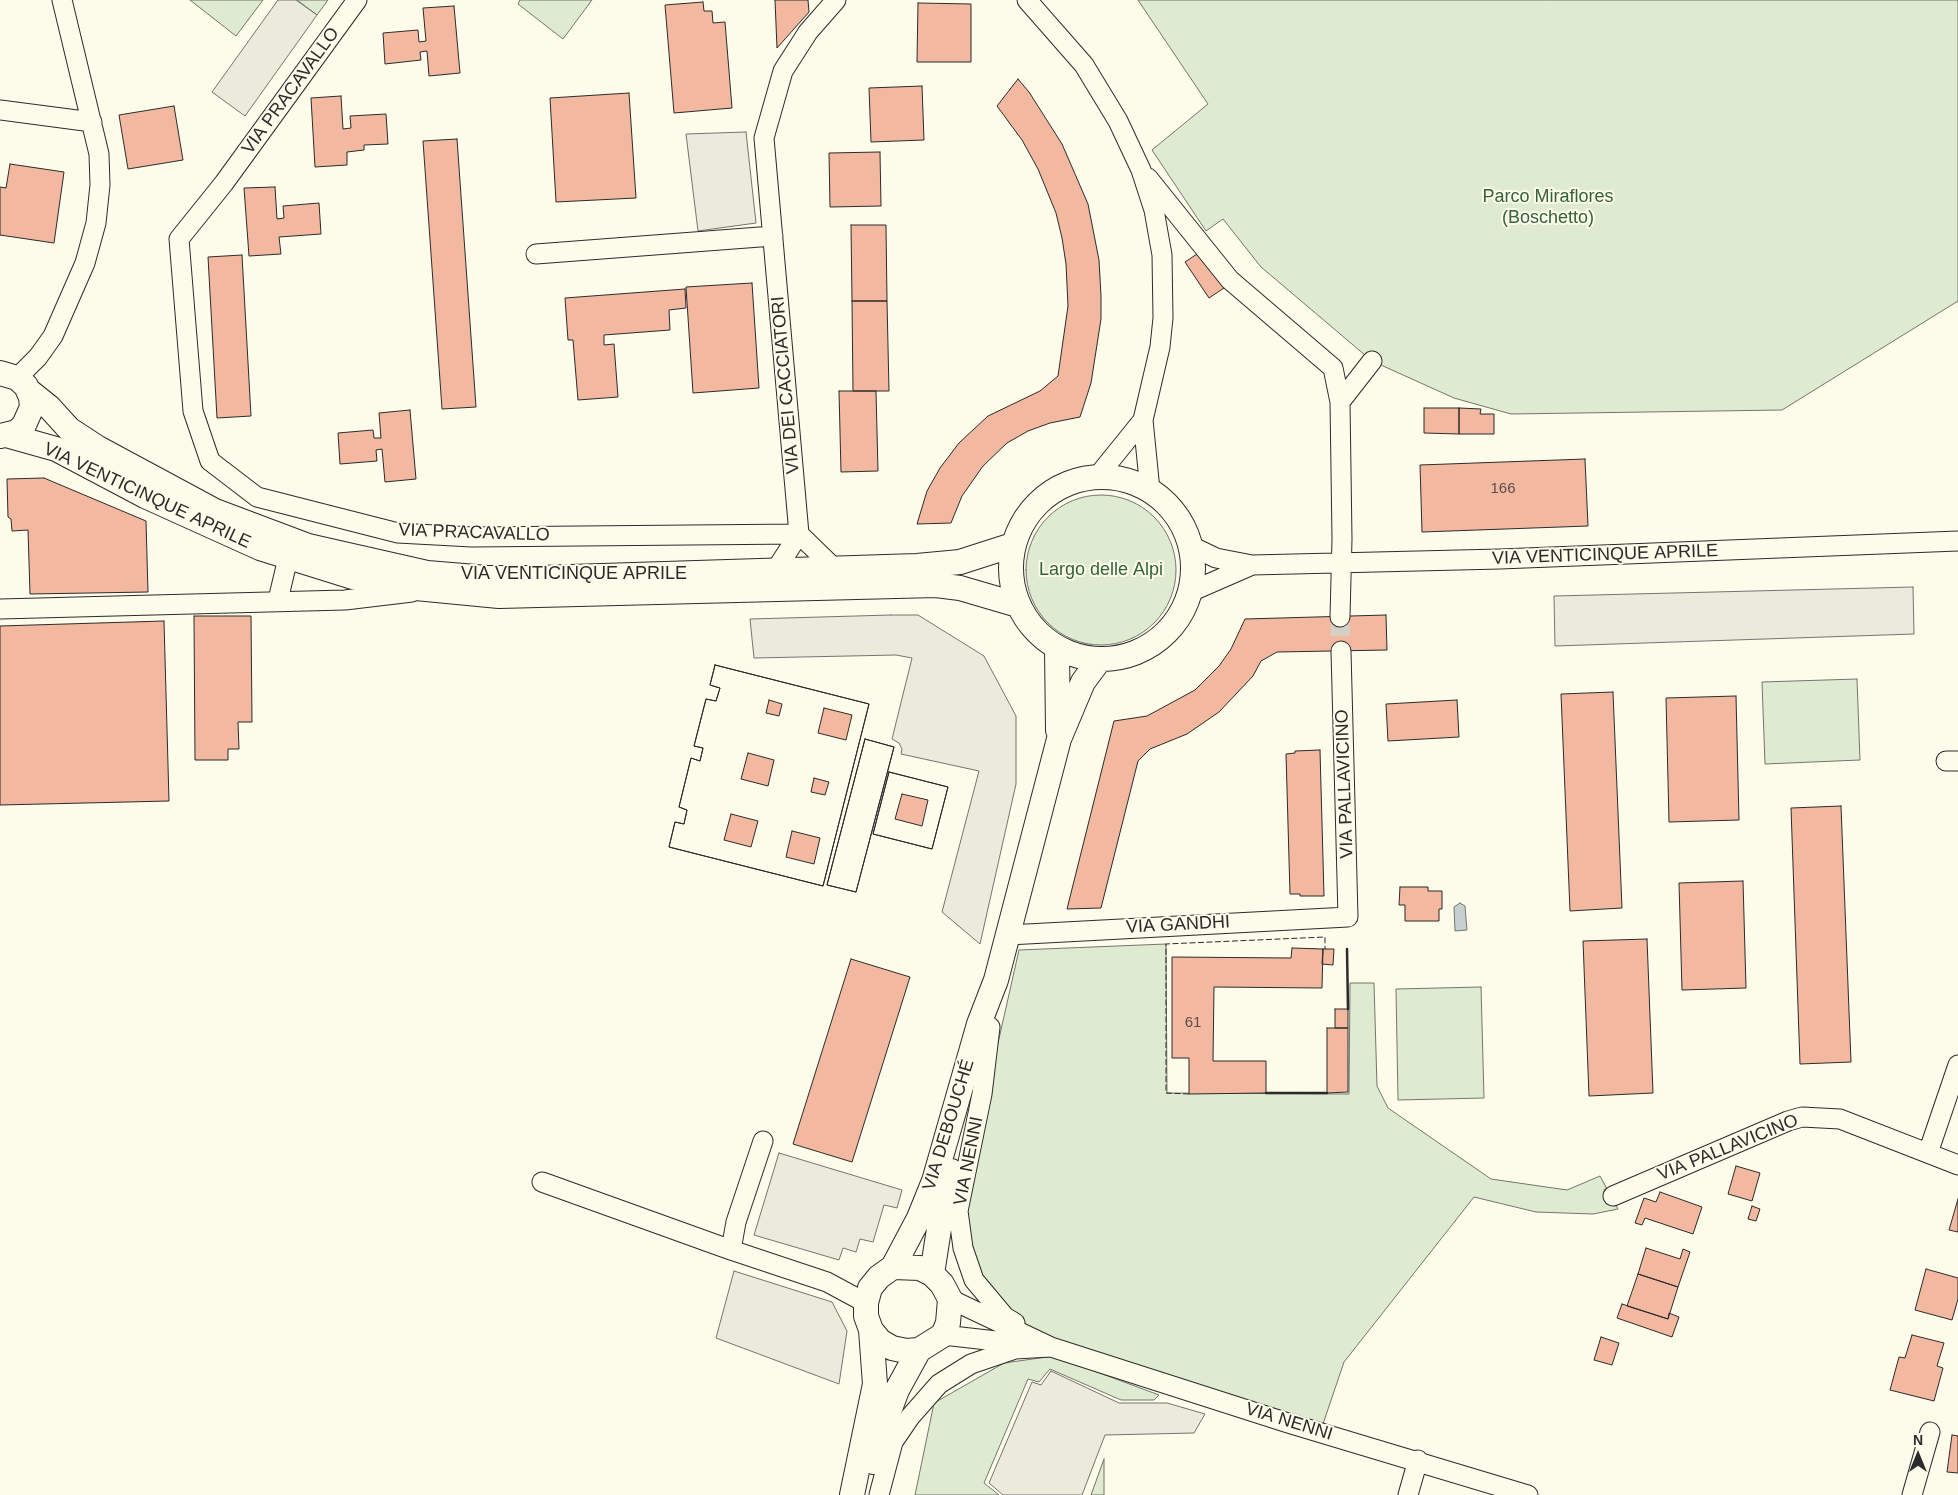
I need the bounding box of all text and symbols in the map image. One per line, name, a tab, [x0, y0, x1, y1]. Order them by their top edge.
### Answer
street label: VIA PRACAVALLO	[238, 23, 344, 159]
park label: Parco Miraflores (Boschetto)	[1482, 186, 1614, 228]
street label: VIA DEI CACCIATORI	[767, 295, 805, 475]
street label: VIA VENTICINQUE APRILE	[40, 438, 254, 554]
house number: 166	[1490, 480, 1516, 498]
street label: VIA PRACAVALLO	[398, 520, 550, 546]
street label: VIA VENTICINQUE APRILE	[1492, 540, 1718, 570]
park label: Largo delle Alpi	[1039, 559, 1163, 581]
street label: VIA VENTICINQUE APRILE	[461, 563, 687, 585]
street label: VIA PALLAVICINO	[1332, 709, 1358, 859]
street label: VIA GANDHI	[1125, 911, 1231, 939]
house number: 61	[1185, 1014, 1201, 1032]
street label: VIA DEBOUCHÉ	[919, 1057, 979, 1193]
street label: VIA PALLAVICINO	[1655, 1110, 1801, 1186]
street label: VIA NENNI	[950, 1115, 988, 1207]
street label: VIA NENNI	[1243, 1399, 1335, 1445]
north arrow	[1893, 1430, 1943, 1480]
text: N	[1913, 1432, 1923, 1448]

